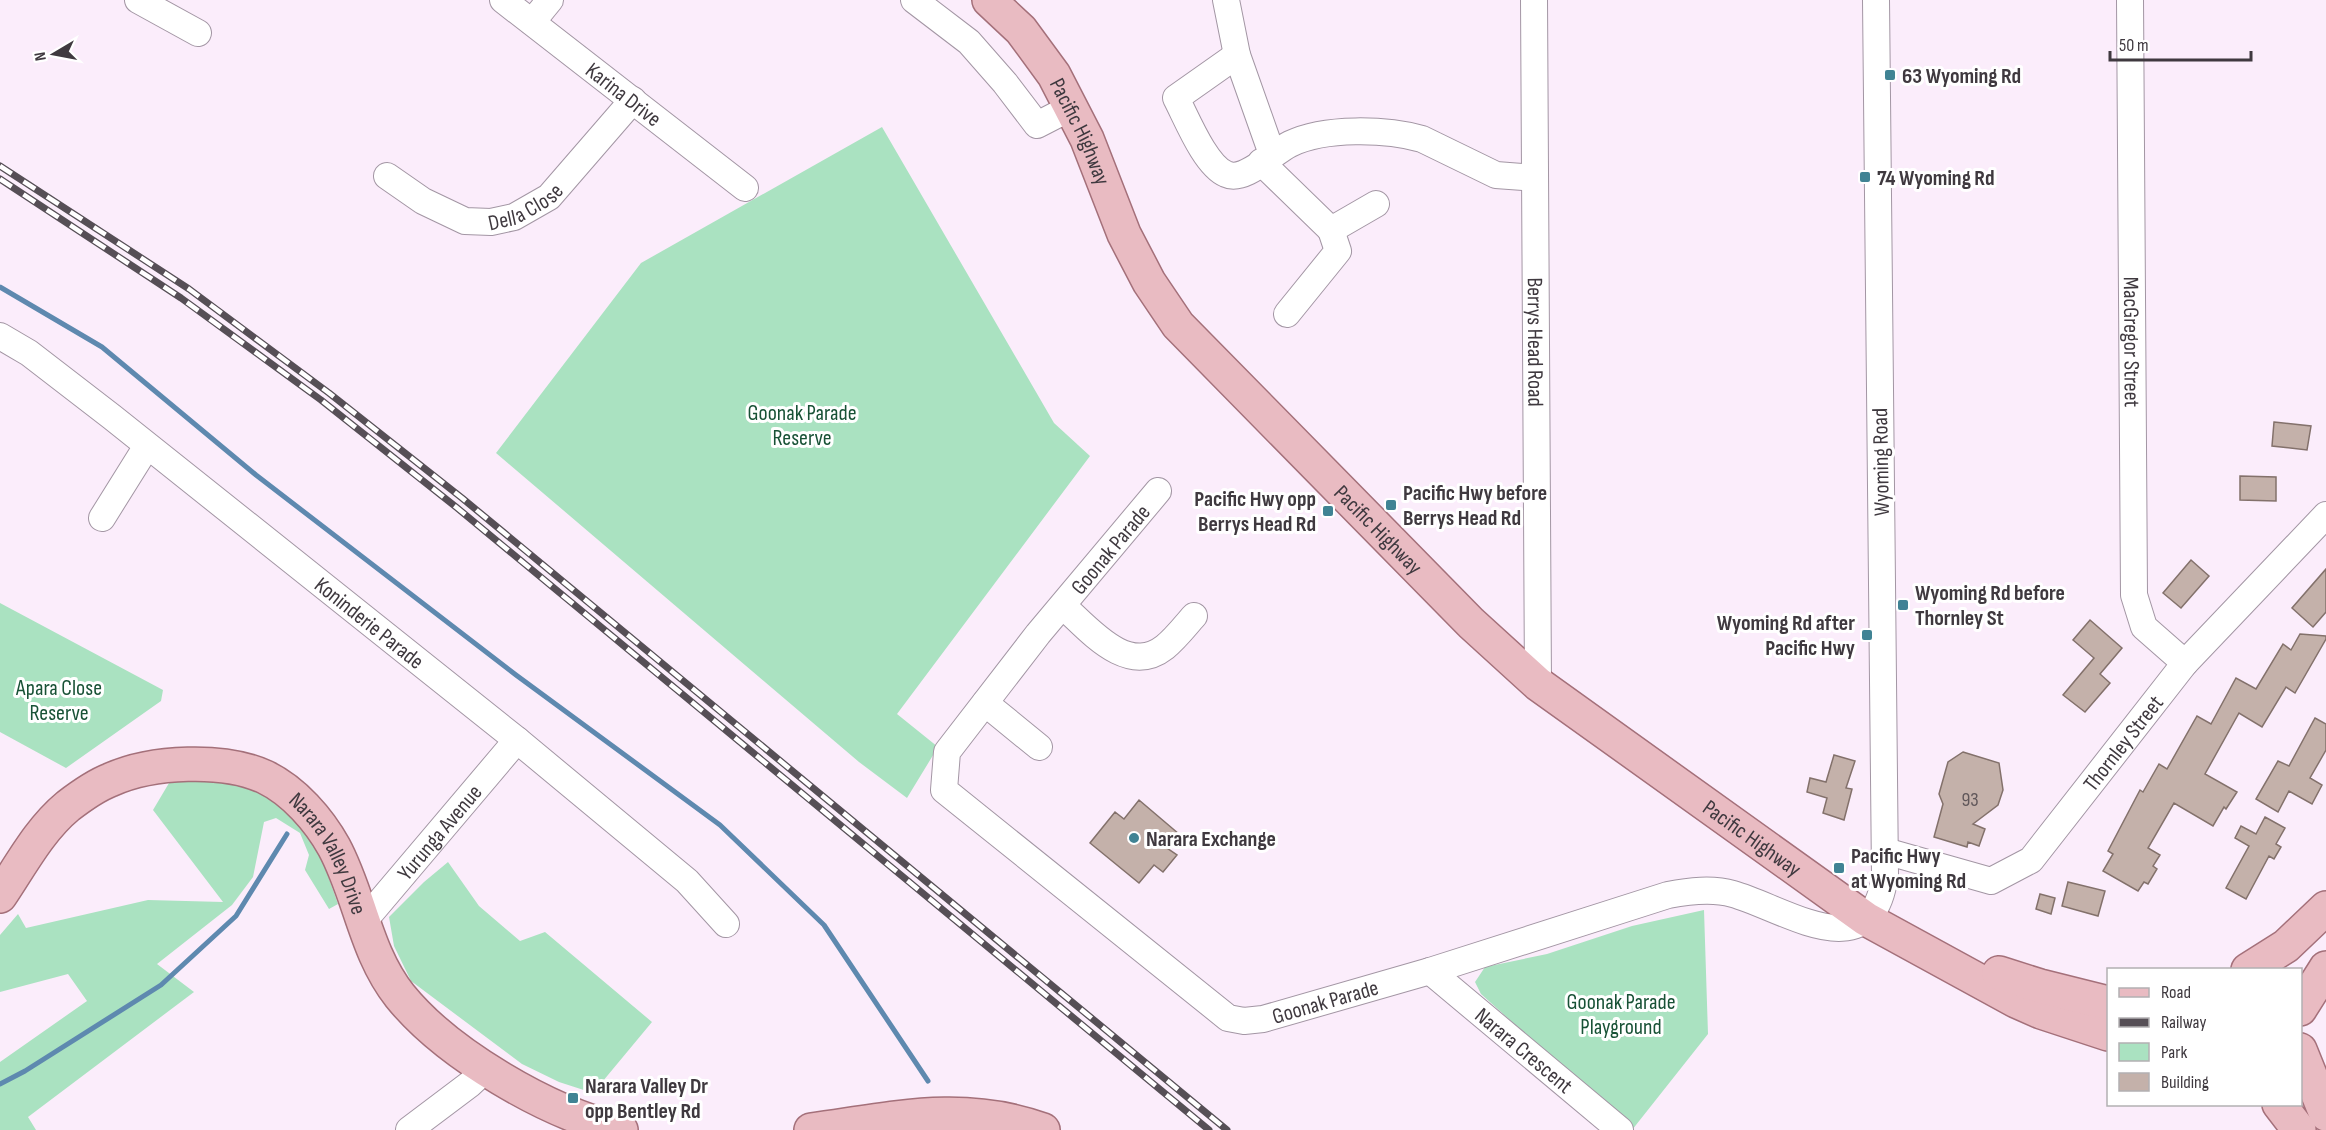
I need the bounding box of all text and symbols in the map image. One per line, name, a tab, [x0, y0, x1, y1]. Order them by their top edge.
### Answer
north arrow	[24, 24, 84, 84]
scale bar	[2110, 24, 2251, 62]
text: 50 m	[2119, 35, 2149, 56]
text: N	[31, 50, 51, 62]
street label: Karina Drive	[580, 57, 666, 133]
place label: 63 Wyoming Rd	[1902, 63, 2021, 90]
marker: 63 Wyoming Rd	[1883, 68, 1897, 82]
street label: Pacific Highway	[1043, 74, 1116, 189]
place label: 74 Wyoming Rd	[1877, 165, 1995, 192]
marker: 74 Wyoming Rd	[1858, 170, 1872, 184]
street label: Della Close	[486, 179, 570, 237]
street label: Berrys Head Road	[1521, 277, 1548, 407]
street label: MacGregor Street	[2117, 277, 2145, 408]
park label: Goonak Parade Reserve	[748, 400, 857, 452]
street label: Wyoming Road	[1867, 408, 1896, 516]
street label: Pacific Highway	[1328, 480, 1428, 581]
place label: Pacific Hwy before Berrys Head Rd	[1403, 480, 1547, 532]
place label: Pacific Hwy opp Berrys Head Rd	[1194, 486, 1316, 538]
marker: Pacific Hwy before Berrys Head Rd	[1384, 498, 1398, 512]
street label: Goonak Parade	[1066, 500, 1157, 600]
marker: Pacific Hwy opp Berrys Head Rd	[1321, 504, 1335, 518]
street label: Koninderie Parade	[309, 572, 429, 676]
place label: Wyoming Rd before Thornley St	[1915, 580, 2065, 632]
marker: Wyoming Rd before Thornley St	[1896, 598, 1910, 612]
place label: Wyoming Rd after Pacific Hwy	[1717, 610, 1855, 662]
marker: Wyoming Rd after Pacific Hwy	[1860, 628, 1874, 642]
park label: Apara Close Reserve	[15, 675, 102, 727]
street label: Thornley Street	[2078, 690, 2170, 797]
street label: Yurunga Avenue	[392, 780, 488, 886]
street label: Narara Valley Drive	[283, 787, 372, 918]
house number: 93	[1961, 788, 1979, 812]
street label: Pacific Highway	[1697, 795, 1807, 884]
place label: Narara Exchange	[1146, 826, 1276, 853]
marker: Narara Exchange	[1127, 831, 1141, 845]
place label: Pacific Hwy at Wyoming Rd	[1851, 843, 1966, 895]
marker: Pacific Hwy at Wyoming Rd	[1832, 861, 1846, 875]
legend	[2107, 968, 2302, 1106]
street label: Goonak Parade	[1269, 975, 1382, 1031]
text: Road	[2161, 982, 2191, 1003]
park label: Goonak Parade Playground	[1567, 989, 1676, 1041]
street label: Narara Crescent	[1469, 1002, 1578, 1100]
text: Railway	[2161, 1012, 2206, 1033]
text: Park	[2161, 1042, 2187, 1063]
text: Building	[2161, 1072, 2209, 1093]
place label: Narara Valley Dr opp Bentley Rd	[585, 1073, 708, 1125]
marker: Narara Valley Dr opp Bentley Rd	[566, 1091, 580, 1105]

